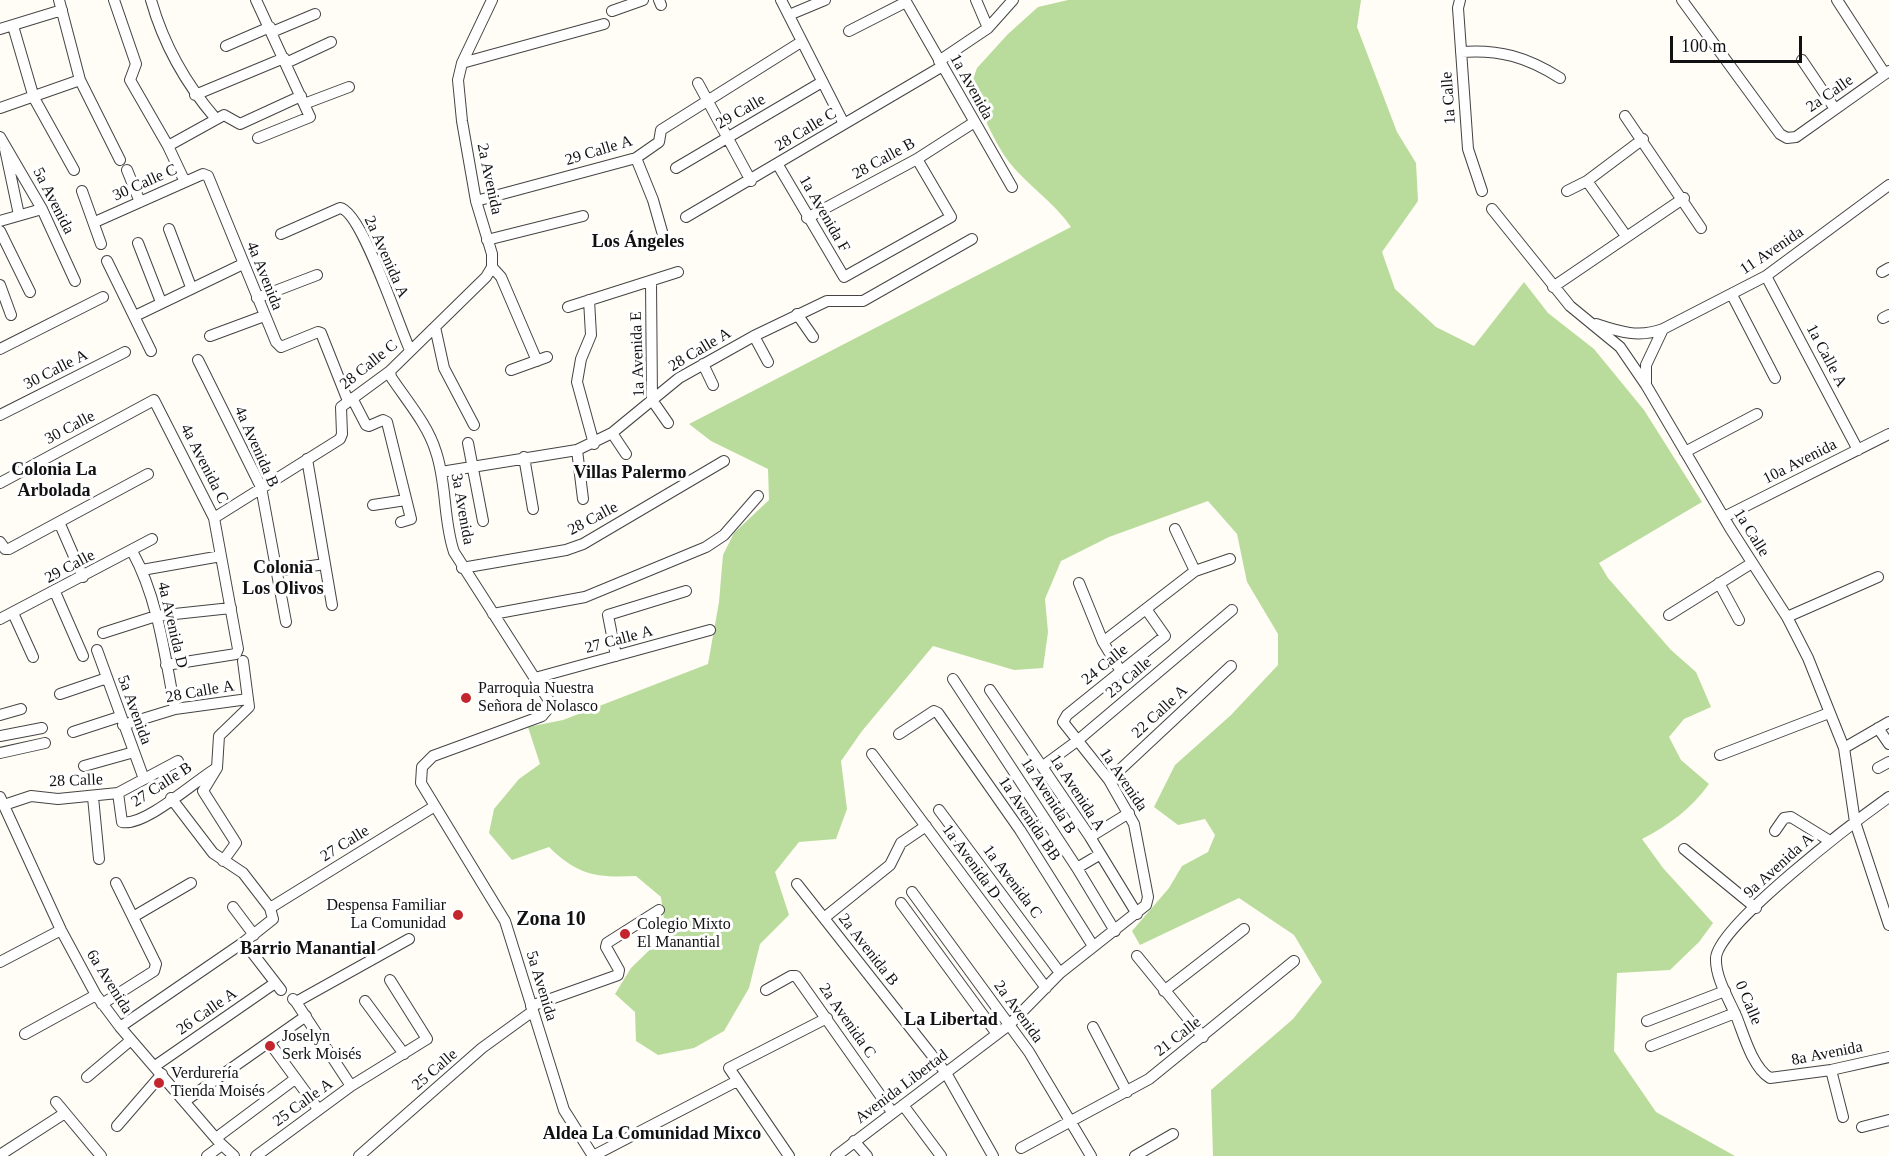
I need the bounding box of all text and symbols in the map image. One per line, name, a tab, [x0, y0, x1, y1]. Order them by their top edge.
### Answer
scale bar	[1673, 24, 1805, 62]
text: 100 m	[1681, 36, 1727, 56]
street label: 1a Avenida	[945, 51, 997, 123]
street label: 1a Calle	[1438, 71, 1460, 125]
street label: 2a Calle	[1803, 71, 1857, 117]
street label: 29 Calle	[713, 90, 769, 134]
street label: 28 Calle C	[772, 104, 840, 156]
street label: 29 Calle A	[563, 132, 635, 170]
street label: 28 Calle B	[849, 134, 919, 184]
street label: 2a Avenida	[472, 142, 506, 216]
street label: 30 Calle C	[110, 160, 180, 206]
street label: 5a Avenida	[28, 165, 78, 237]
street label: 1a Avenida F	[794, 172, 854, 256]
street label: 2a Avenida A	[359, 213, 413, 301]
street label: 11 Avenida	[1737, 223, 1807, 279]
district label: Los Ángeles	[592, 231, 684, 253]
street label: 4a Avenida	[242, 239, 286, 313]
street label: 1a Avenida E	[627, 311, 649, 397]
street label: 1a Calle A	[1801, 321, 1851, 391]
street label: 28 Calle A	[665, 324, 735, 376]
street label: 28 Calle C	[336, 336, 402, 394]
street label: 30 Calle A	[21, 346, 91, 394]
street label: 4a Avenida B	[230, 403, 282, 491]
street label: 30 Calle	[42, 407, 98, 449]
street label: 4a Avenida C	[176, 421, 232, 507]
street label: 10a Avenida	[1760, 435, 1840, 489]
district label: Colonia La Arbolada	[11, 459, 97, 502]
district label: Villas Palermo	[574, 462, 686, 484]
street label: 3a Avenida	[446, 472, 478, 546]
street label: 28 Calle	[565, 498, 621, 540]
street label: 1a Calle	[1729, 505, 1773, 561]
street label: 29 Calle	[42, 546, 98, 588]
district label: Colonia Los Olivos	[242, 557, 324, 600]
street label: 4a Avenida D	[153, 580, 191, 670]
street label: 27 Calle A	[583, 622, 655, 658]
street label: 24 Calle	[1078, 641, 1132, 689]
street label: 23 Calle	[1102, 653, 1156, 703]
street label: 5a Avenida	[113, 673, 155, 747]
street label: 28 Calle A	[164, 677, 236, 707]
place label: Parroquia Nuestra Señora de Nolasco	[478, 679, 598, 717]
street label: 22 Calle A	[1128, 681, 1192, 743]
marker: Parroquia Nuestra Señora de Nolasco	[459, 691, 473, 705]
street label: 1a Avenida	[1095, 745, 1151, 815]
street label: 1a Avenida A	[1045, 751, 1109, 835]
street label: 1a Avenida B	[1016, 754, 1080, 838]
street label: 27 Calle B	[128, 758, 196, 812]
street label: 28 Calle	[49, 770, 103, 792]
street label: 1a Avenida BB	[994, 773, 1064, 865]
street label: 1a Avenida D	[937, 821, 1005, 903]
street label: 27 Calle	[317, 822, 373, 866]
street label: 9a Avenida A	[1740, 830, 1818, 902]
street label: 1a Avenida C	[978, 842, 1046, 922]
place label: Despensa Familiar La Comunidad	[326, 896, 446, 934]
marker: Despensa Familiar La Comunidad	[451, 908, 465, 922]
district label: Zona 10	[516, 908, 586, 932]
street label: 2a Avenida B	[834, 910, 902, 990]
place label: Colegio Mixto El Manantial	[637, 915, 731, 953]
marker: Colegio Mixto El Manantial	[618, 927, 632, 941]
district label: Barrio Manantial	[240, 938, 376, 960]
street label: 6a Avenida	[82, 946, 136, 1018]
street label: 5a Avenida	[521, 949, 561, 1023]
street label: 2a Avenida	[989, 977, 1047, 1047]
street label: 0 Calle	[1730, 978, 1766, 1028]
street label: 2a Avenida C	[814, 980, 880, 1062]
street label: 26 Calle A	[173, 984, 241, 1040]
district label: La Libertad	[904, 1009, 998, 1031]
street label: 21 Calle	[1151, 1013, 1205, 1061]
place label: Joselyn Serk Moisés	[282, 1027, 362, 1065]
street label: 8a Avenida	[1790, 1038, 1864, 1070]
marker: Joselyn Serk Moisés	[263, 1039, 277, 1053]
street label: 25 Calle	[408, 1045, 462, 1095]
street label: Avenida Libertad	[852, 1046, 952, 1128]
place label: Verdurería Tienda Moisés	[171, 1064, 265, 1102]
street label: 25 Calle A	[269, 1075, 337, 1131]
marker: Verdurería Tienda Moisés	[152, 1076, 166, 1090]
district label: Aldea La Comunidad Mixco	[543, 1123, 761, 1145]

